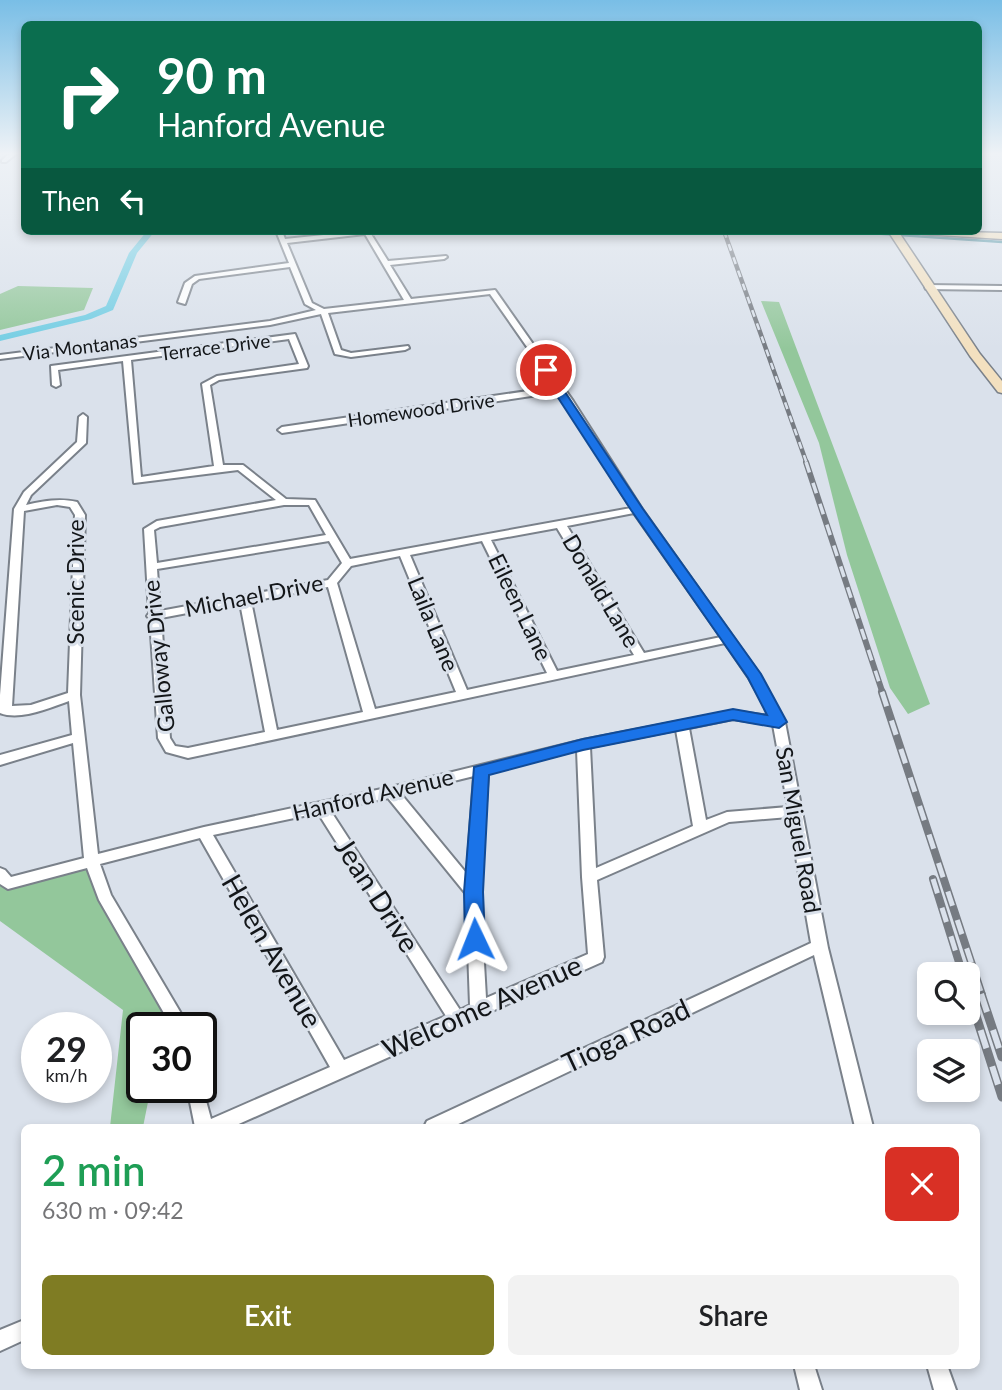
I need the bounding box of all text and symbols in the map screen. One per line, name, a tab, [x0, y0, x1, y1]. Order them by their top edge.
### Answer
text: 90 m	[157, 46, 267, 104]
icon: right	[42, 49, 133, 140]
text: Hanford Avenue	[157, 105, 385, 144]
icon: left	[114, 182, 152, 220]
text: Then	[42, 185, 100, 217]
street label: Via Montanas	[22, 328, 138, 365]
street label: Terrace Drive	[158, 328, 272, 365]
pin	[516, 340, 576, 400]
icon: arrive	[527, 351, 565, 389]
street label: Homewood Drive	[346, 388, 496, 431]
street label: Scenic Drive	[61, 519, 89, 645]
street label: Donald Lane	[557, 529, 647, 652]
street label: Eileen Lane	[483, 549, 559, 665]
street label: Michael Drive	[182, 568, 325, 622]
street label: Laila Lane	[402, 572, 466, 675]
street label: Galloway Drive	[136, 579, 180, 734]
street label: San Miguel Road	[771, 744, 827, 915]
street label: Hanford Avenue	[290, 762, 456, 826]
street label: Jean Drive	[328, 831, 427, 958]
street label: Helen Avenue	[215, 868, 331, 1033]
position arrow	[438, 902, 512, 976]
street label: Welcome Avenue	[377, 947, 587, 1065]
map controls	[917, 962, 980, 1102]
button: search	[917, 962, 980, 1025]
street label: Tioga Road	[556, 991, 695, 1079]
speed limit sign: 30	[126, 1012, 217, 1103]
text: 29	[46, 1027, 87, 1069]
button: layers	[917, 1039, 980, 1102]
text: km/h	[45, 1064, 88, 1086]
text: 2 min	[42, 1145, 146, 1195]
button: close	[885, 1147, 959, 1221]
text: 630 m · 09:42	[42, 1196, 184, 1224]
button: Exit	[42, 1275, 494, 1355]
button: Share	[508, 1275, 959, 1355]

